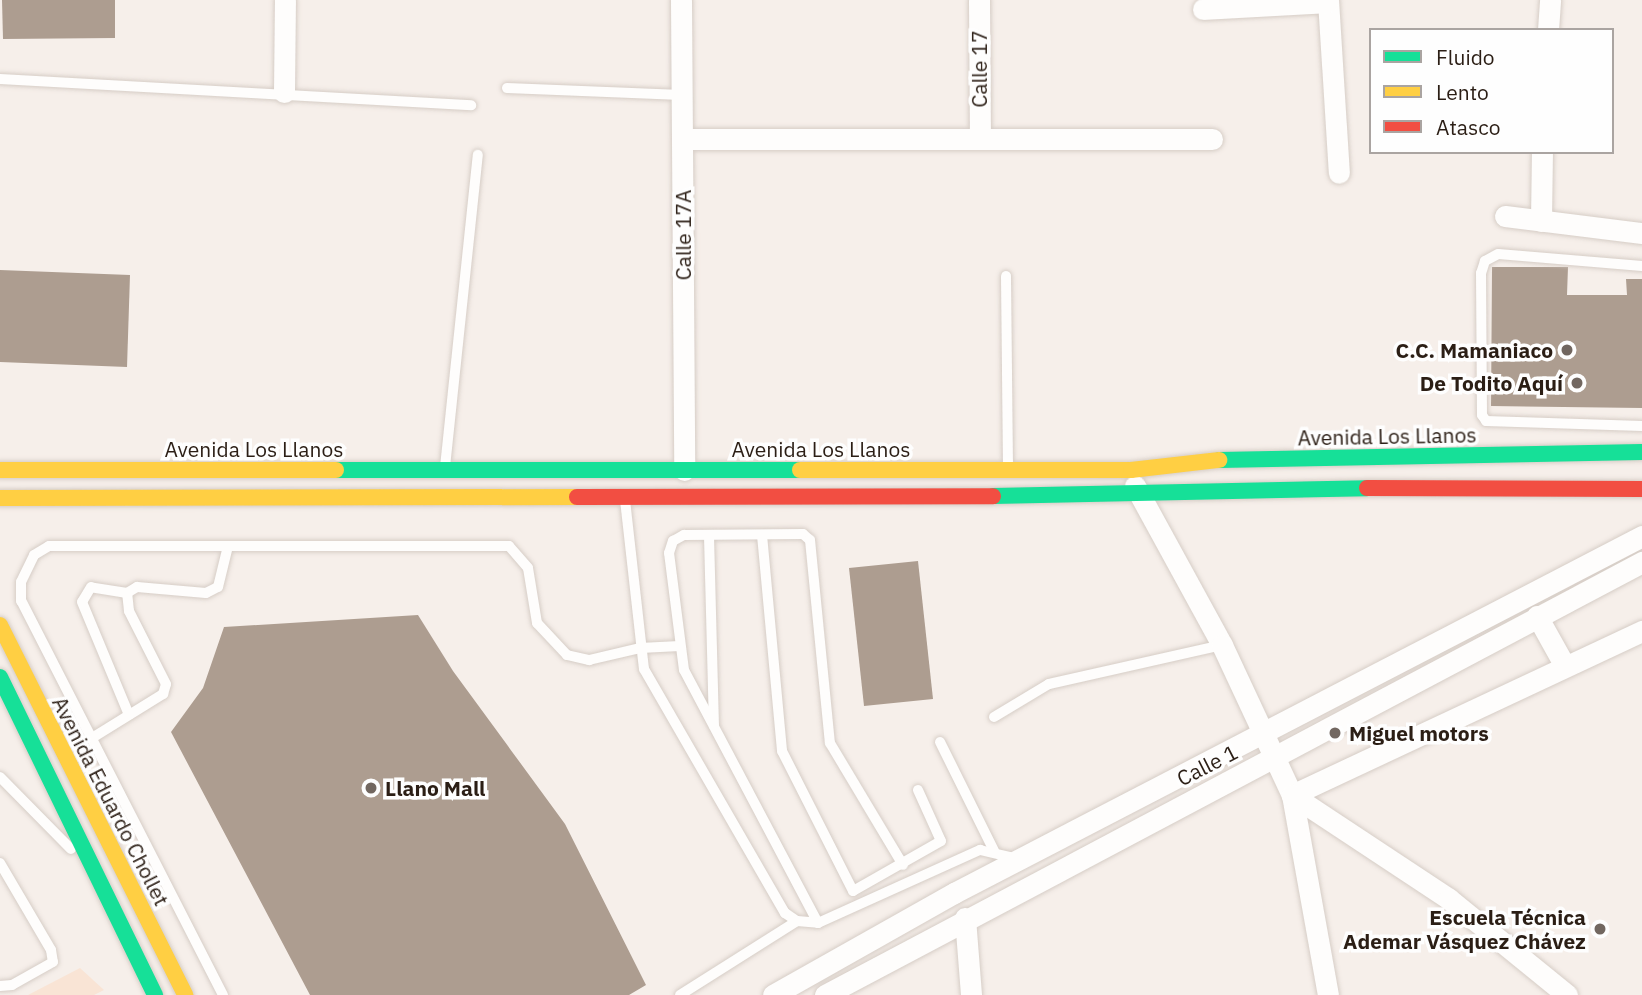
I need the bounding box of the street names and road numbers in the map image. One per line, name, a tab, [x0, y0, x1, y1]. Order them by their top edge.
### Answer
street label: Calle 17	[966, 30, 992, 108]
street label: Calle 17A	[670, 190, 696, 280]
street label: Avenida Los Llanos	[1297, 422, 1477, 450]
street label: Avenida Los Llanos	[165, 436, 343, 462]
street label: Avenida Los Llanos	[732, 436, 910, 462]
street label: Avenida Eduardo Chollet	[47, 692, 175, 910]
street label: Calle 1	[1172, 739, 1242, 791]

